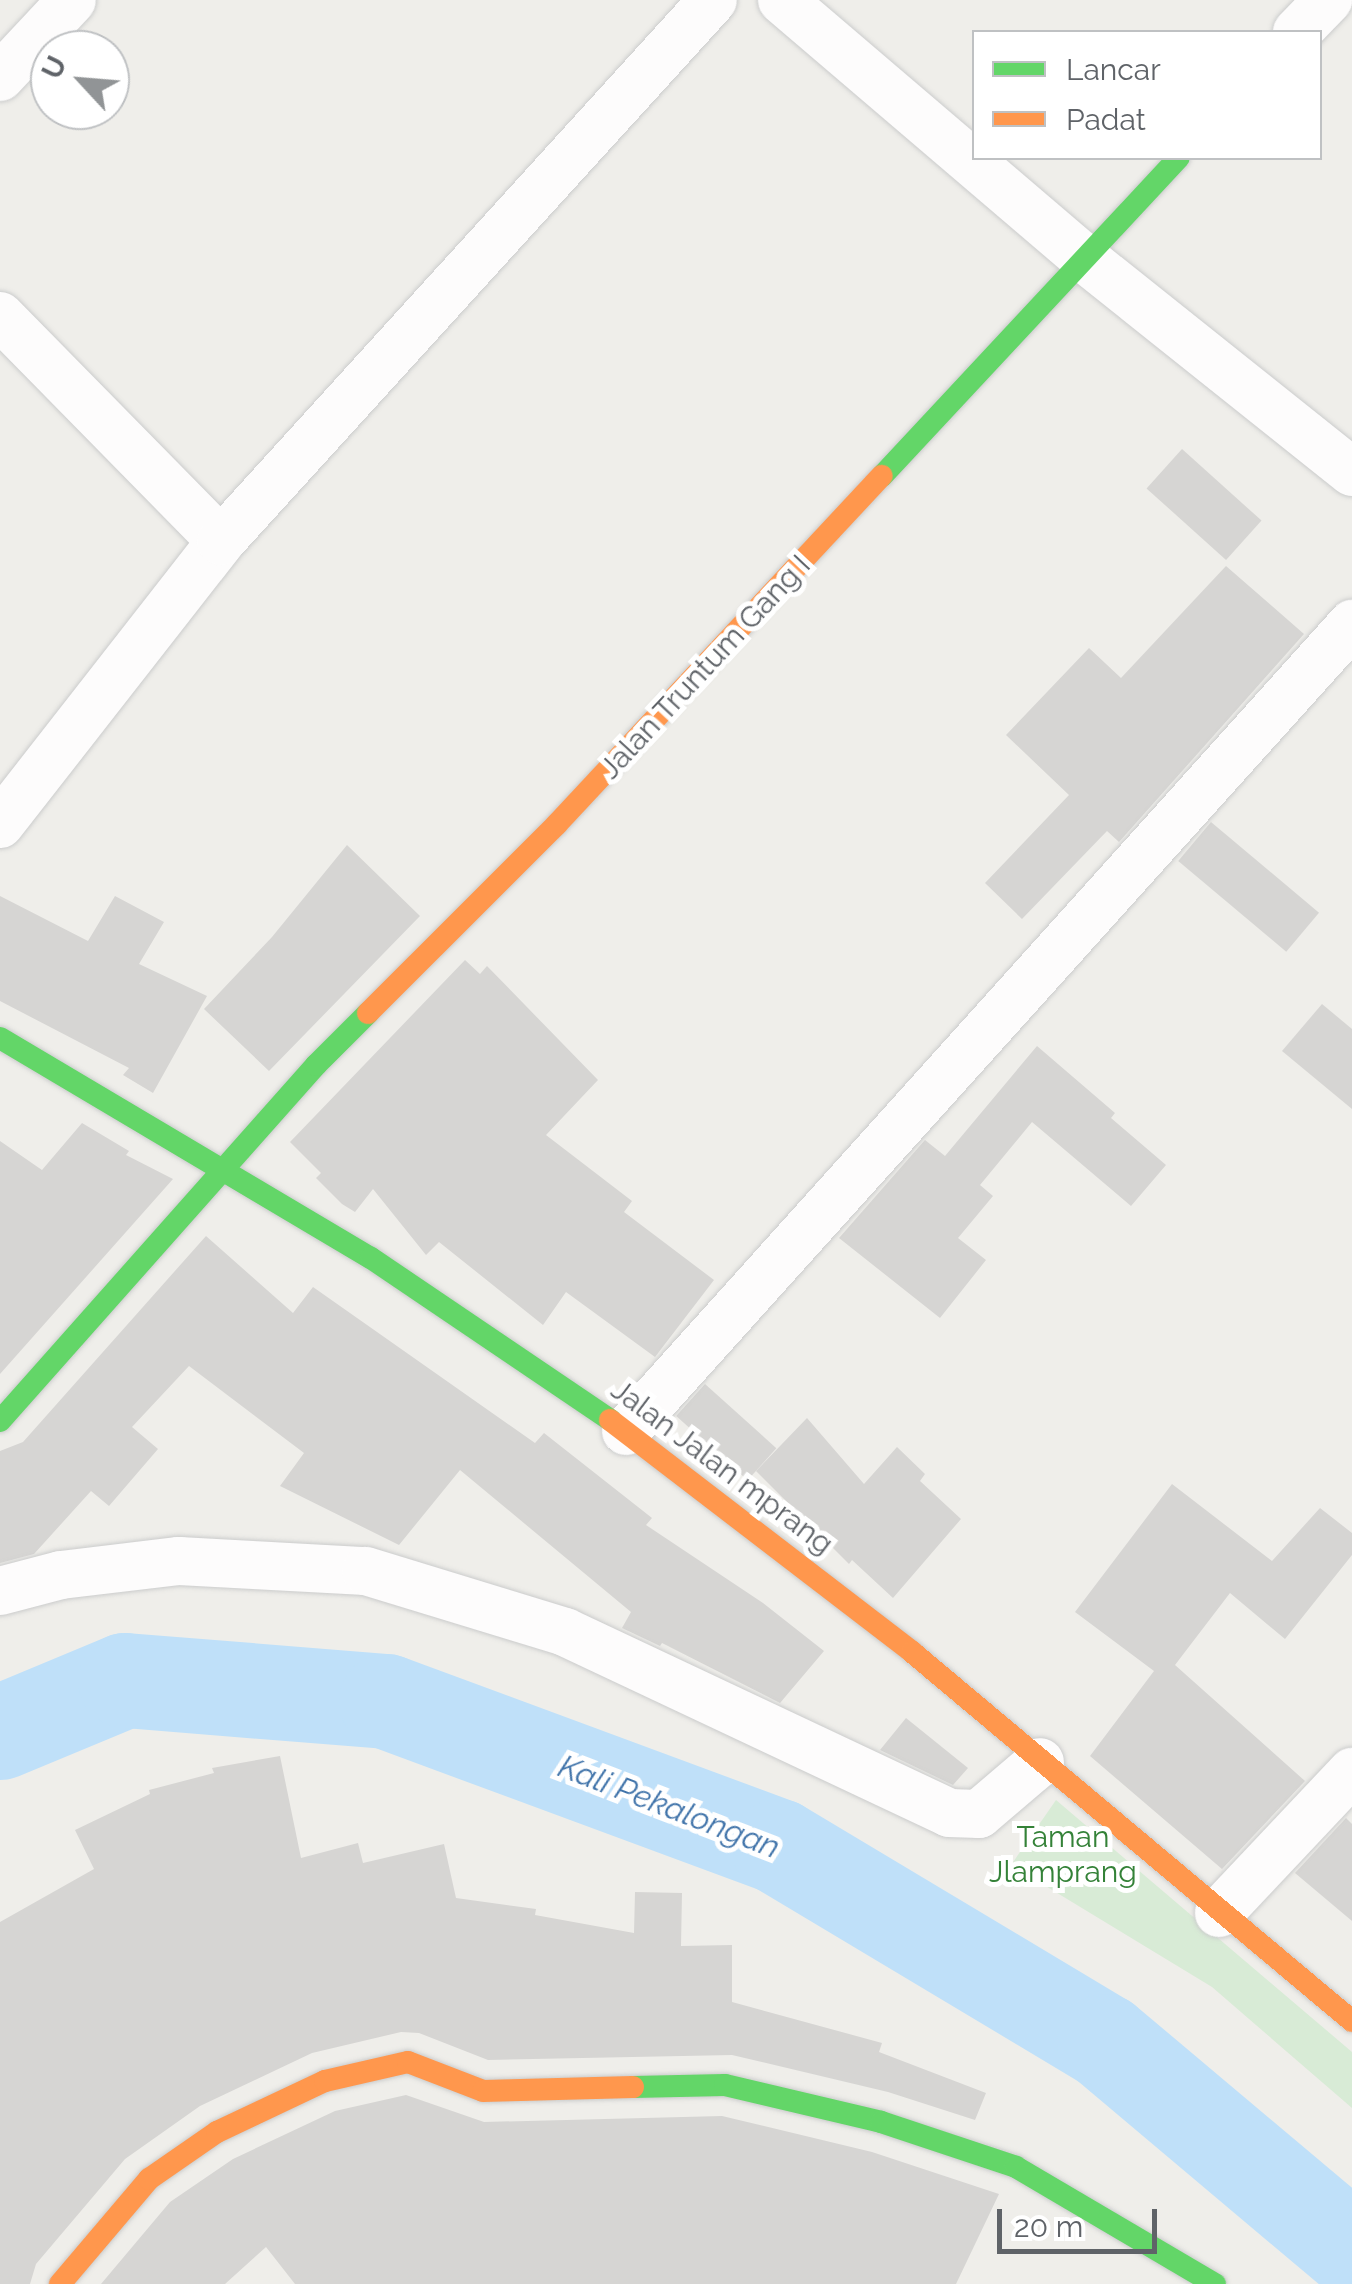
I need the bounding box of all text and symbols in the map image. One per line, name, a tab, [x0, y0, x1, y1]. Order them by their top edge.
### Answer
north arrow	[30, 30, 130, 130]
legend	[972, 30, 1322, 160]
text: U	[35, 51, 74, 84]
text: Lancar	[1066, 52, 1161, 87]
text: Padat	[1066, 102, 1146, 137]
street label: Jalan Truntum Gang I	[592, 547, 818, 787]
street label: Jalan Jalan mprang	[604, 1372, 840, 1562]
water label: Kali Pekalongan	[553, 1747, 785, 1867]
park label: Taman Jlamprang	[989, 1819, 1137, 1890]
scale bar	[1002, 2189, 1162, 2251]
text: 20 m	[1014, 2209, 1083, 2244]

